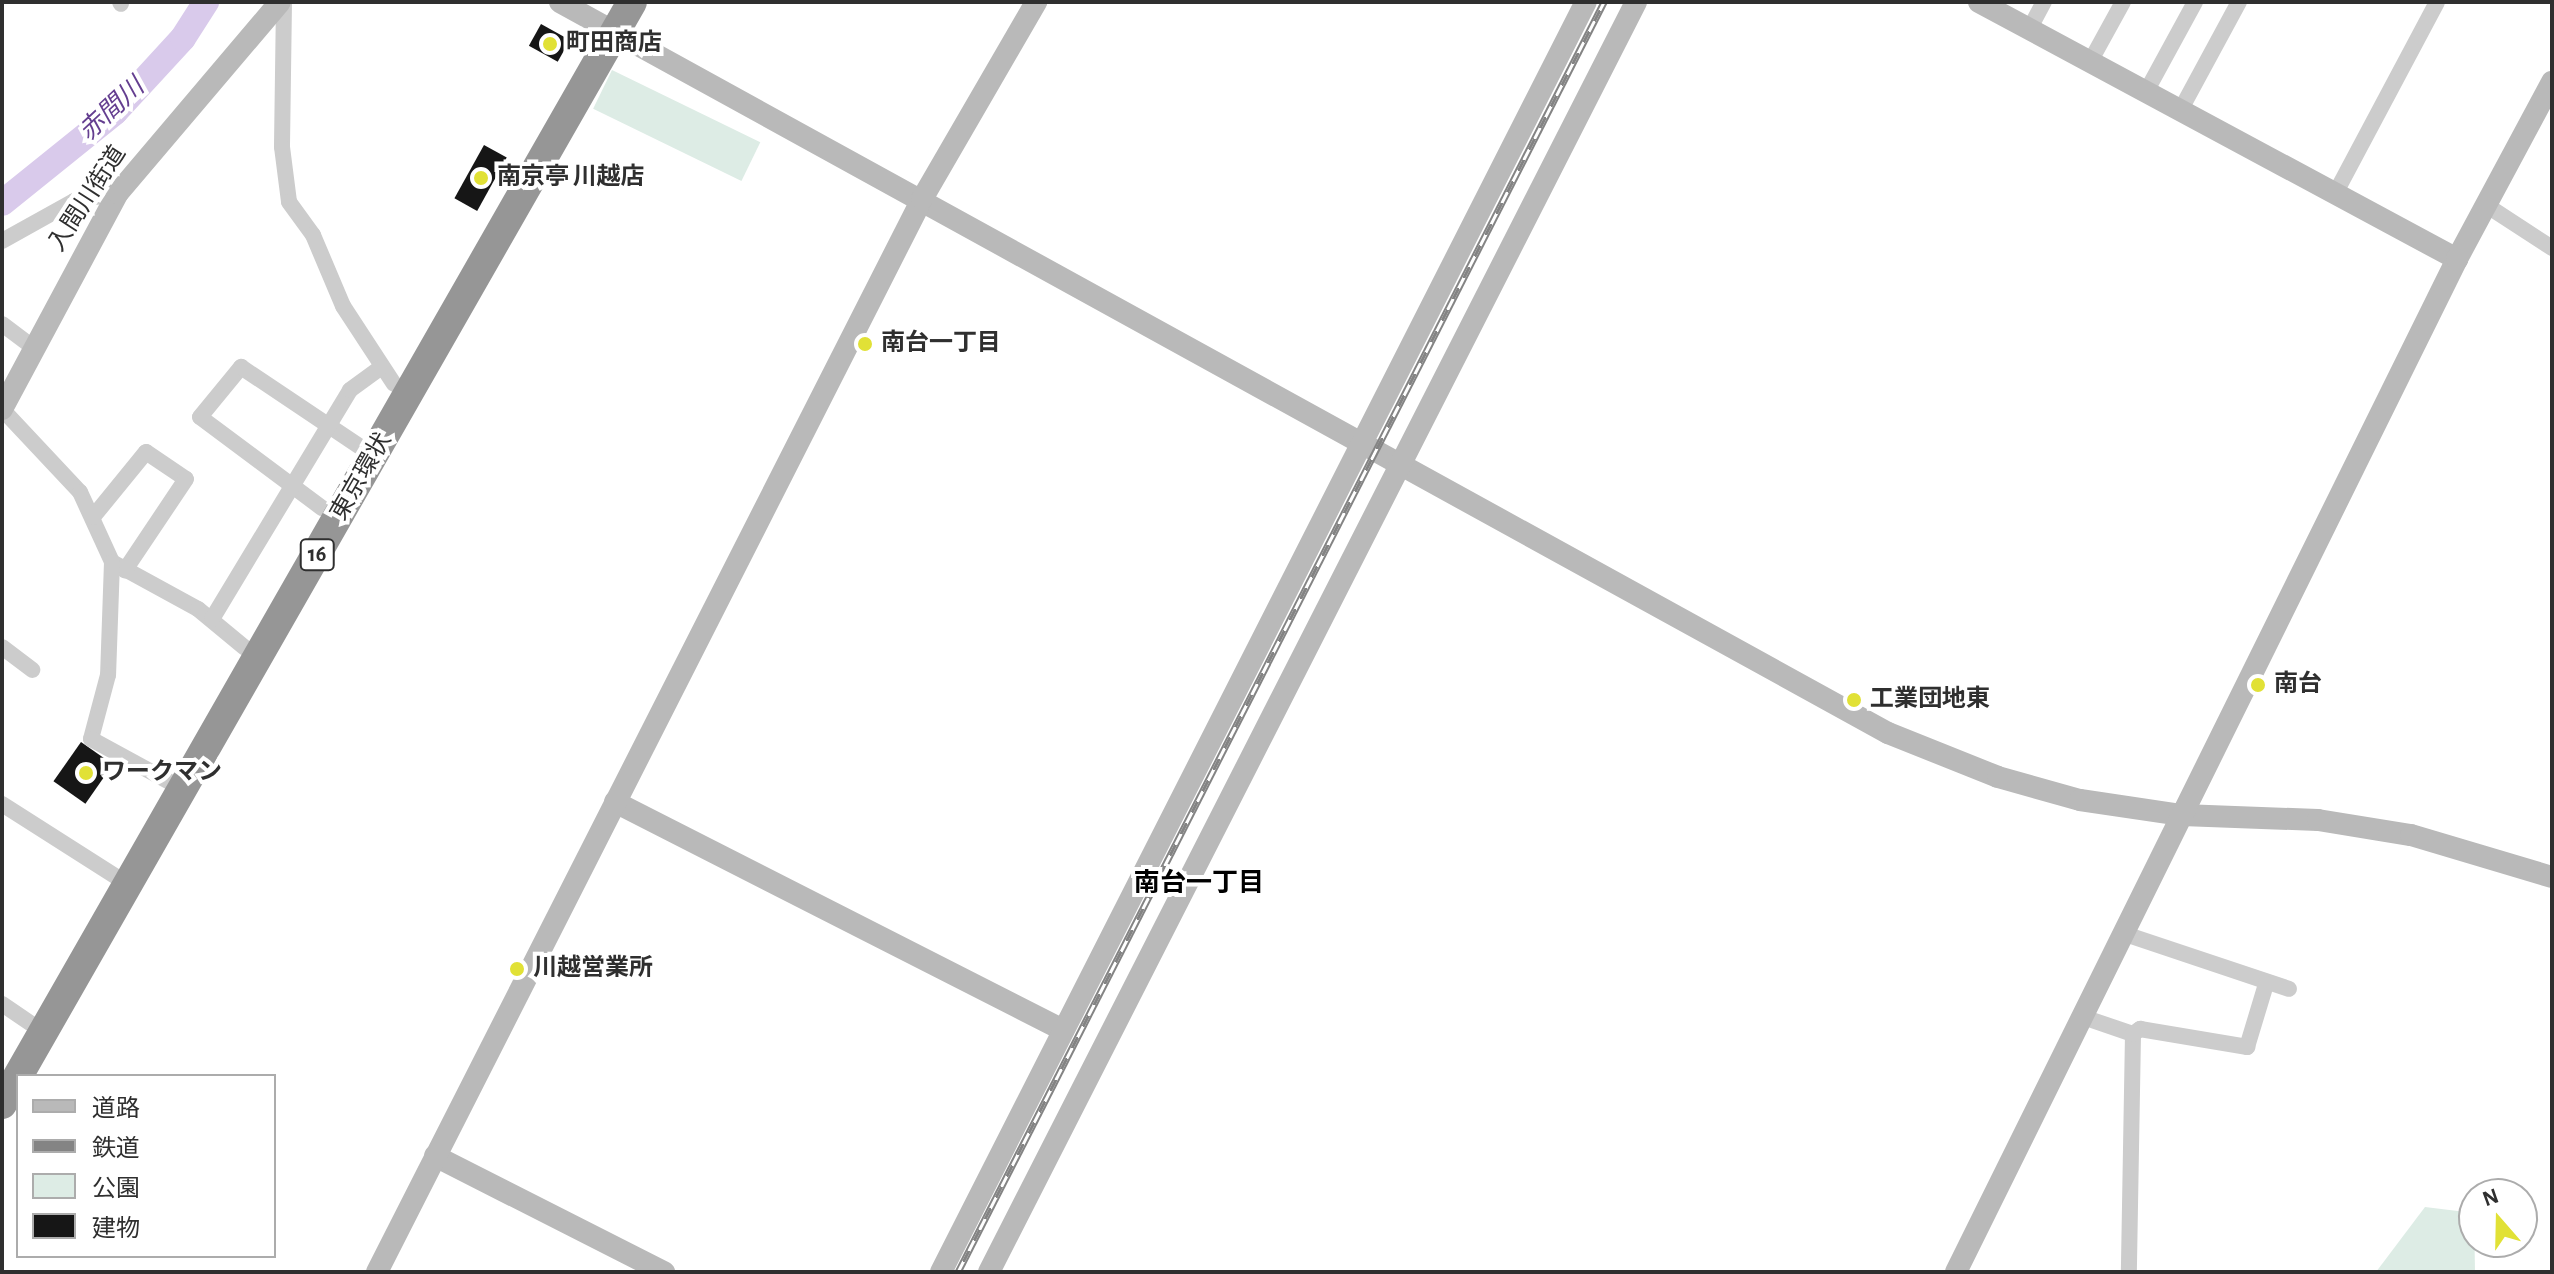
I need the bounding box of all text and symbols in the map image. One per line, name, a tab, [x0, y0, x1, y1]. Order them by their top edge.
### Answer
place label: 町田商店	[566, 30, 662, 58]
marker: 町田商店	[541, 35, 559, 53]
water label: 赤間川	[73, 72, 151, 148]
street label: 入間川街道	[43, 141, 133, 257]
place label: 南京亭 川越店	[497, 164, 645, 192]
marker: 南京亭 川越店	[472, 169, 490, 187]
place label: 南台一丁目	[881, 330, 1001, 358]
marker: 南台一丁目	[856, 335, 874, 353]
street label: 東京環状	[326, 428, 398, 526]
road number: 16	[299, 537, 335, 573]
place label: 南台	[2274, 671, 2322, 699]
marker: 南台	[2249, 676, 2267, 694]
place label: 工業団地東	[1870, 686, 1990, 714]
marker: 工業団地東	[1845, 691, 1863, 709]
place label: ワークマン	[102, 759, 222, 787]
marker: ワークマン	[77, 764, 95, 782]
district label: 南台一丁目	[1134, 868, 1264, 900]
place label: 川越営業所	[533, 955, 653, 983]
marker: 川越営業所	[508, 960, 526, 978]
legend	[16, 1074, 276, 1258]
text: 道路	[92, 1097, 140, 1121]
text: 鉄道	[92, 1137, 140, 1161]
text: 公園	[92, 1177, 140, 1201]
north arrow	[2458, 1178, 2538, 1258]
text: N	[2480, 1184, 2501, 1210]
text: 建物	[92, 1217, 140, 1241]

